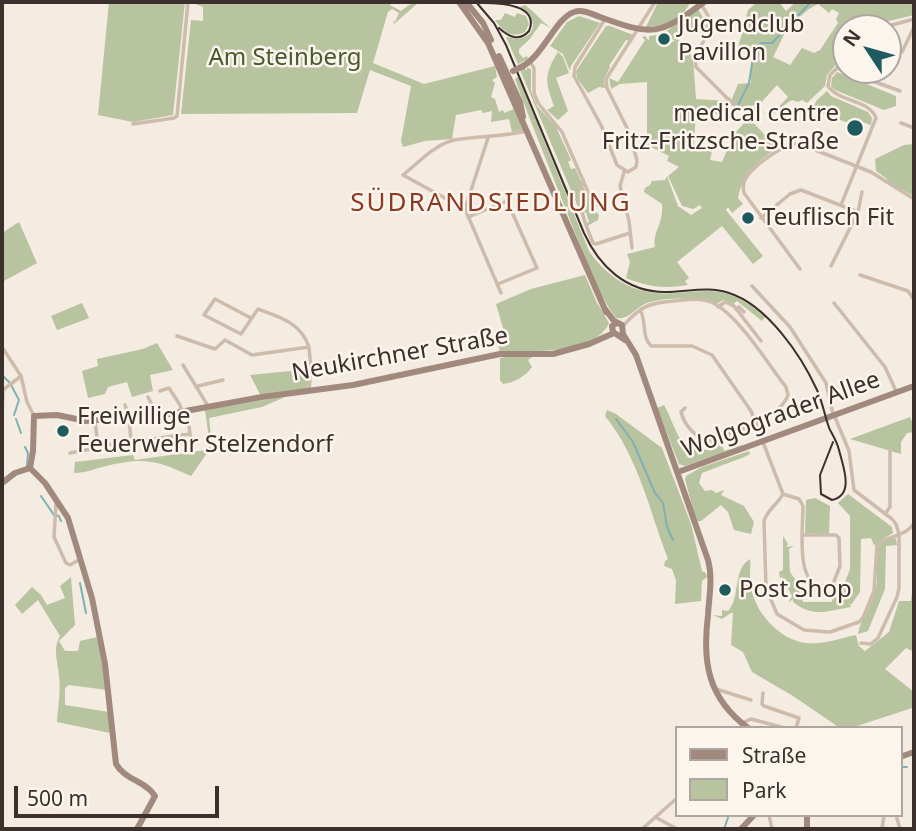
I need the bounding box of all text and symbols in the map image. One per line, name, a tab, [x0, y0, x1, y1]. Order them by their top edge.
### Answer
place label: Jugendclub Pavillon	[678, 11, 805, 67]
north arrow	[832, 14, 902, 84]
text: N	[837, 24, 867, 52]
marker: Jugendclub Pavillon	[656, 31, 672, 47]
park label: Am Steinberg	[208, 44, 362, 72]
place label: medical centre Fritz-Fritzsche-Straße	[602, 100, 839, 156]
marker: medical centre Fritz-Fritzsche-Straße	[845, 118, 865, 138]
district label: SÜDRANDSIEDLUNG	[352, 188, 630, 220]
place label: Teuflisch Fit	[762, 204, 894, 232]
marker: Teuflisch Fit	[740, 210, 756, 226]
street label: Neukirchner Straße	[289, 322, 511, 388]
street label: Wolgograder Allee	[678, 366, 884, 464]
place label: Freiwillige Feuerwehr Stelzendorf	[77, 403, 333, 459]
marker: Freiwillige Feuerwehr Stelzendorf	[55, 423, 71, 439]
place label: Post Shop	[739, 576, 852, 604]
marker: Post Shop	[717, 582, 733, 598]
legend	[674, 726, 902, 817]
text: Straße	[742, 741, 806, 769]
scale bar	[18, 772, 222, 816]
text: Park	[742, 776, 786, 804]
text: 500 m	[27, 784, 88, 812]

